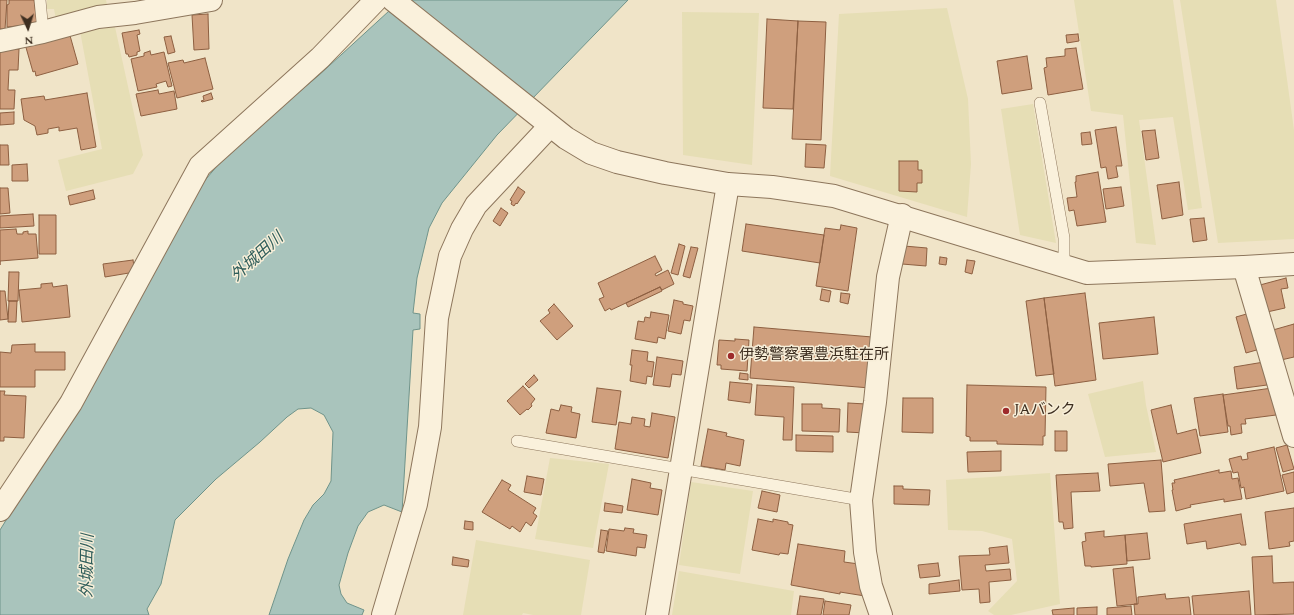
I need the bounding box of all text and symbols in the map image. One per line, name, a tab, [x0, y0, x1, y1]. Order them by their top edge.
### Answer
north arrow	[8, 8, 48, 48]
text: N	[24, 32, 34, 49]
water label: 外城田川	[228, 229, 288, 287]
place label: 伊勢警察署豊浜駐在所	[739, 347, 889, 365]
marker: 伊勢警察署豊浜駐在所	[726, 351, 736, 361]
place label: JAバンク	[1014, 402, 1075, 420]
marker: JAバンク	[1001, 406, 1011, 416]
water label: 外城田川	[79, 534, 99, 598]

